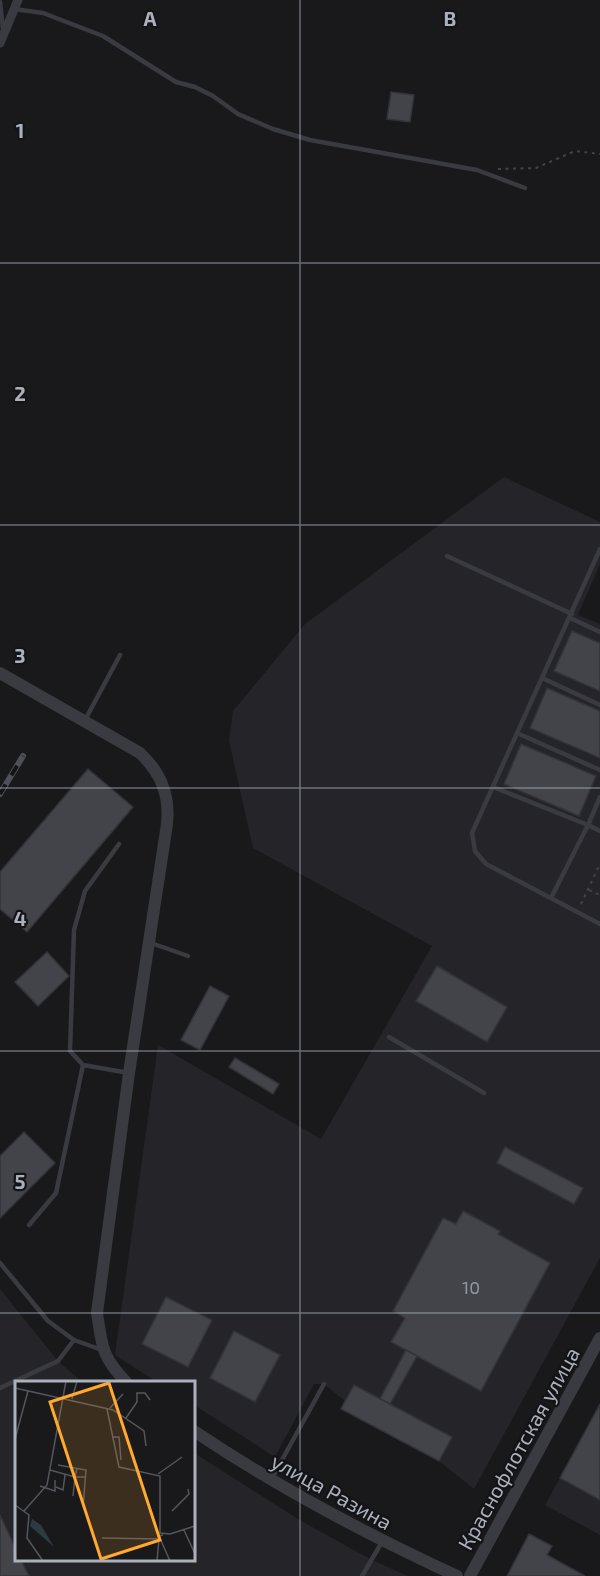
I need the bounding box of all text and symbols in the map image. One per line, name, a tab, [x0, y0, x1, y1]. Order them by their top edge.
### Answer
text: A	[143, 6, 157, 30]
text: B	[444, 6, 456, 30]
text: 1	[16, 118, 24, 142]
text: 2	[14, 381, 26, 405]
text: 3	[14, 643, 26, 667]
text: 4	[14, 906, 27, 930]
text: 5	[14, 1169, 26, 1193]
house number: 10	[462, 1276, 480, 1298]
street label: Краснофлотская улица	[452, 1342, 585, 1554]
inset map	[15, 1381, 195, 1561]
street label: улица Разина	[267, 1448, 397, 1535]

